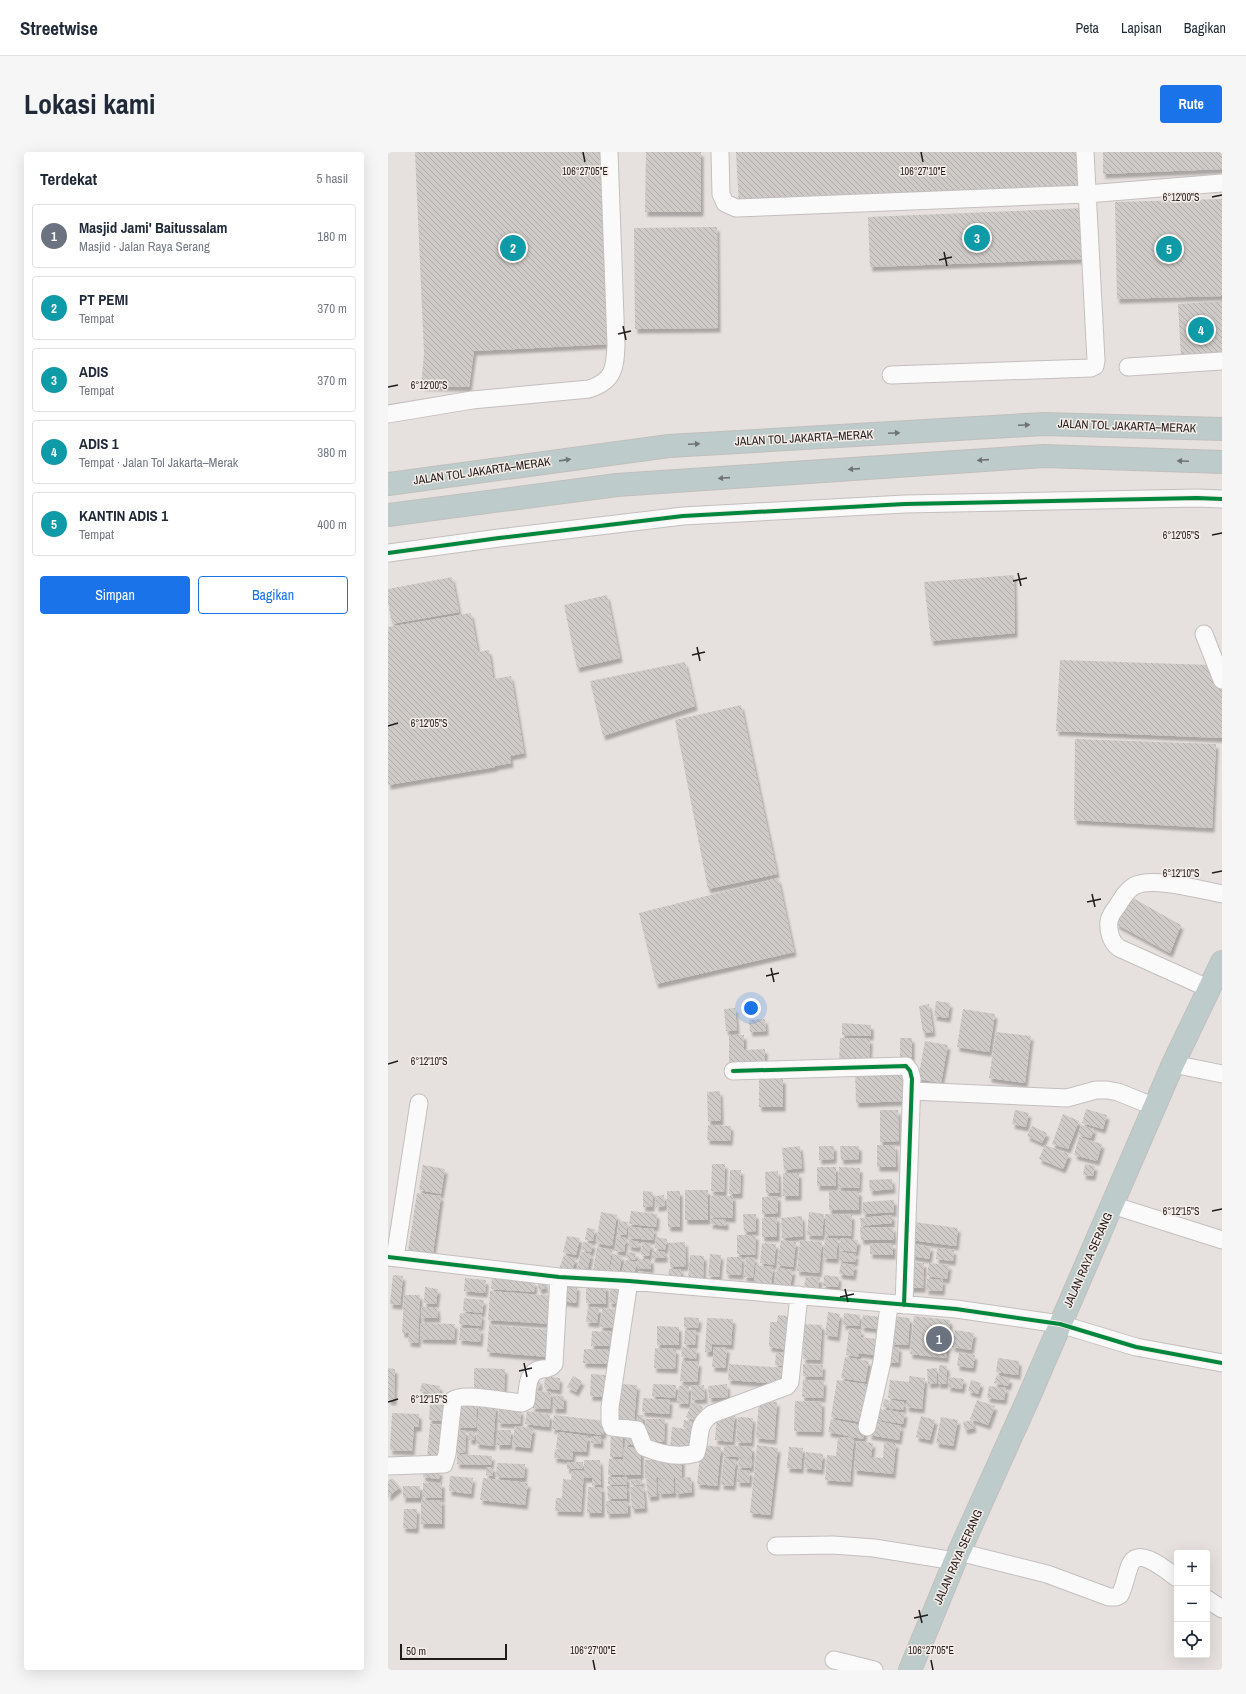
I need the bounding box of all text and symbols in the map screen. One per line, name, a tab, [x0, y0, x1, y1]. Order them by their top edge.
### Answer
text: Streetwise	[20, 15, 98, 41]
text: Peta	[1075, 19, 1099, 37]
text: Lapisan	[1121, 19, 1162, 37]
text: Bagikan	[1184, 19, 1226, 37]
text: Lokasi kami	[24, 85, 155, 123]
button: Rute	[1160, 85, 1222, 123]
text: 106°27'05"E	[562, 165, 608, 178]
text: 106°27'10"E	[900, 165, 946, 178]
text: Terdekat	[40, 167, 97, 190]
text: 5 hasil	[317, 170, 348, 187]
text: 6°12'00"S	[1163, 191, 1200, 204]
text: Masjid Jami' Baitussalam	[79, 217, 228, 238]
pin: 3	[964, 223, 990, 253]
text: 1	[51, 228, 57, 245]
text: 180 m	[317, 228, 347, 245]
pin: 2	[500, 233, 526, 263]
pin: 5	[1156, 234, 1182, 264]
text: Masjid · Jalan Raya Serang	[79, 238, 210, 255]
text: PT PEMI	[79, 289, 128, 310]
text: 2	[51, 300, 57, 317]
text: 370 m	[317, 300, 347, 317]
text: Tempat	[79, 310, 114, 327]
pin: 4	[1188, 315, 1214, 345]
text: ADIS	[79, 361, 108, 382]
text: 3	[51, 372, 57, 389]
text: 370 m	[317, 372, 347, 389]
text: 6°12'00"S	[411, 379, 448, 392]
text: Tempat	[79, 382, 114, 399]
street label: JALAN TOL JAKARTA–MERAK	[1058, 416, 1197, 436]
one-way arrow	[1018, 422, 1031, 428]
street label: JALAN TOL JAKARTA–MERAK	[734, 426, 874, 450]
one-way arrow	[888, 429, 900, 436]
text: ADIS 1	[79, 433, 119, 454]
one-way arrow	[688, 441, 700, 448]
text: 4	[51, 444, 57, 461]
text: 380 m	[317, 444, 347, 461]
street label: JALAN TOL JAKARTA–MERAK	[412, 453, 552, 489]
text: Tempat · Jalan Tol Jakarta–Merak	[79, 454, 238, 471]
one-way arrow	[559, 457, 571, 463]
one-way arrow	[977, 457, 989, 464]
one-way arrow	[1177, 457, 1189, 464]
one-way arrow	[847, 466, 860, 472]
one-way arrow	[718, 474, 730, 481]
text: KANTIN ADIS 1	[79, 505, 168, 526]
text: 5	[51, 516, 57, 533]
text: 400 m	[317, 516, 347, 533]
text: Tempat	[79, 526, 114, 543]
text: 6°12'05"S	[1163, 529, 1200, 542]
button: Simpan	[40, 576, 190, 614]
button: Bagikan	[198, 576, 348, 614]
text: 6°12'05"S	[411, 717, 448, 730]
text: 6°12'10"S	[1163, 867, 1200, 880]
your location	[741, 998, 761, 1018]
text: 6°12'10"S	[411, 1055, 448, 1068]
text: 6°12'15"S	[1163, 1205, 1200, 1218]
street label: JALAN RAYA SERANG	[1060, 1210, 1116, 1310]
pin: 1	[926, 1324, 952, 1354]
text: 6°12'15"S	[411, 1393, 448, 1406]
street label: JALAN RAYA SERANG	[930, 1507, 986, 1607]
map controls	[1174, 1550, 1210, 1658]
button: +	[1174, 1550, 1210, 1586]
button: −	[1174, 1586, 1210, 1622]
button: locate	[1174, 1622, 1210, 1658]
scale bar	[400, 1642, 507, 1661]
text: 50 m	[406, 1644, 426, 1658]
text: 106°27'00"E	[570, 1644, 616, 1657]
text: 106°27'05"E	[908, 1644, 954, 1657]

